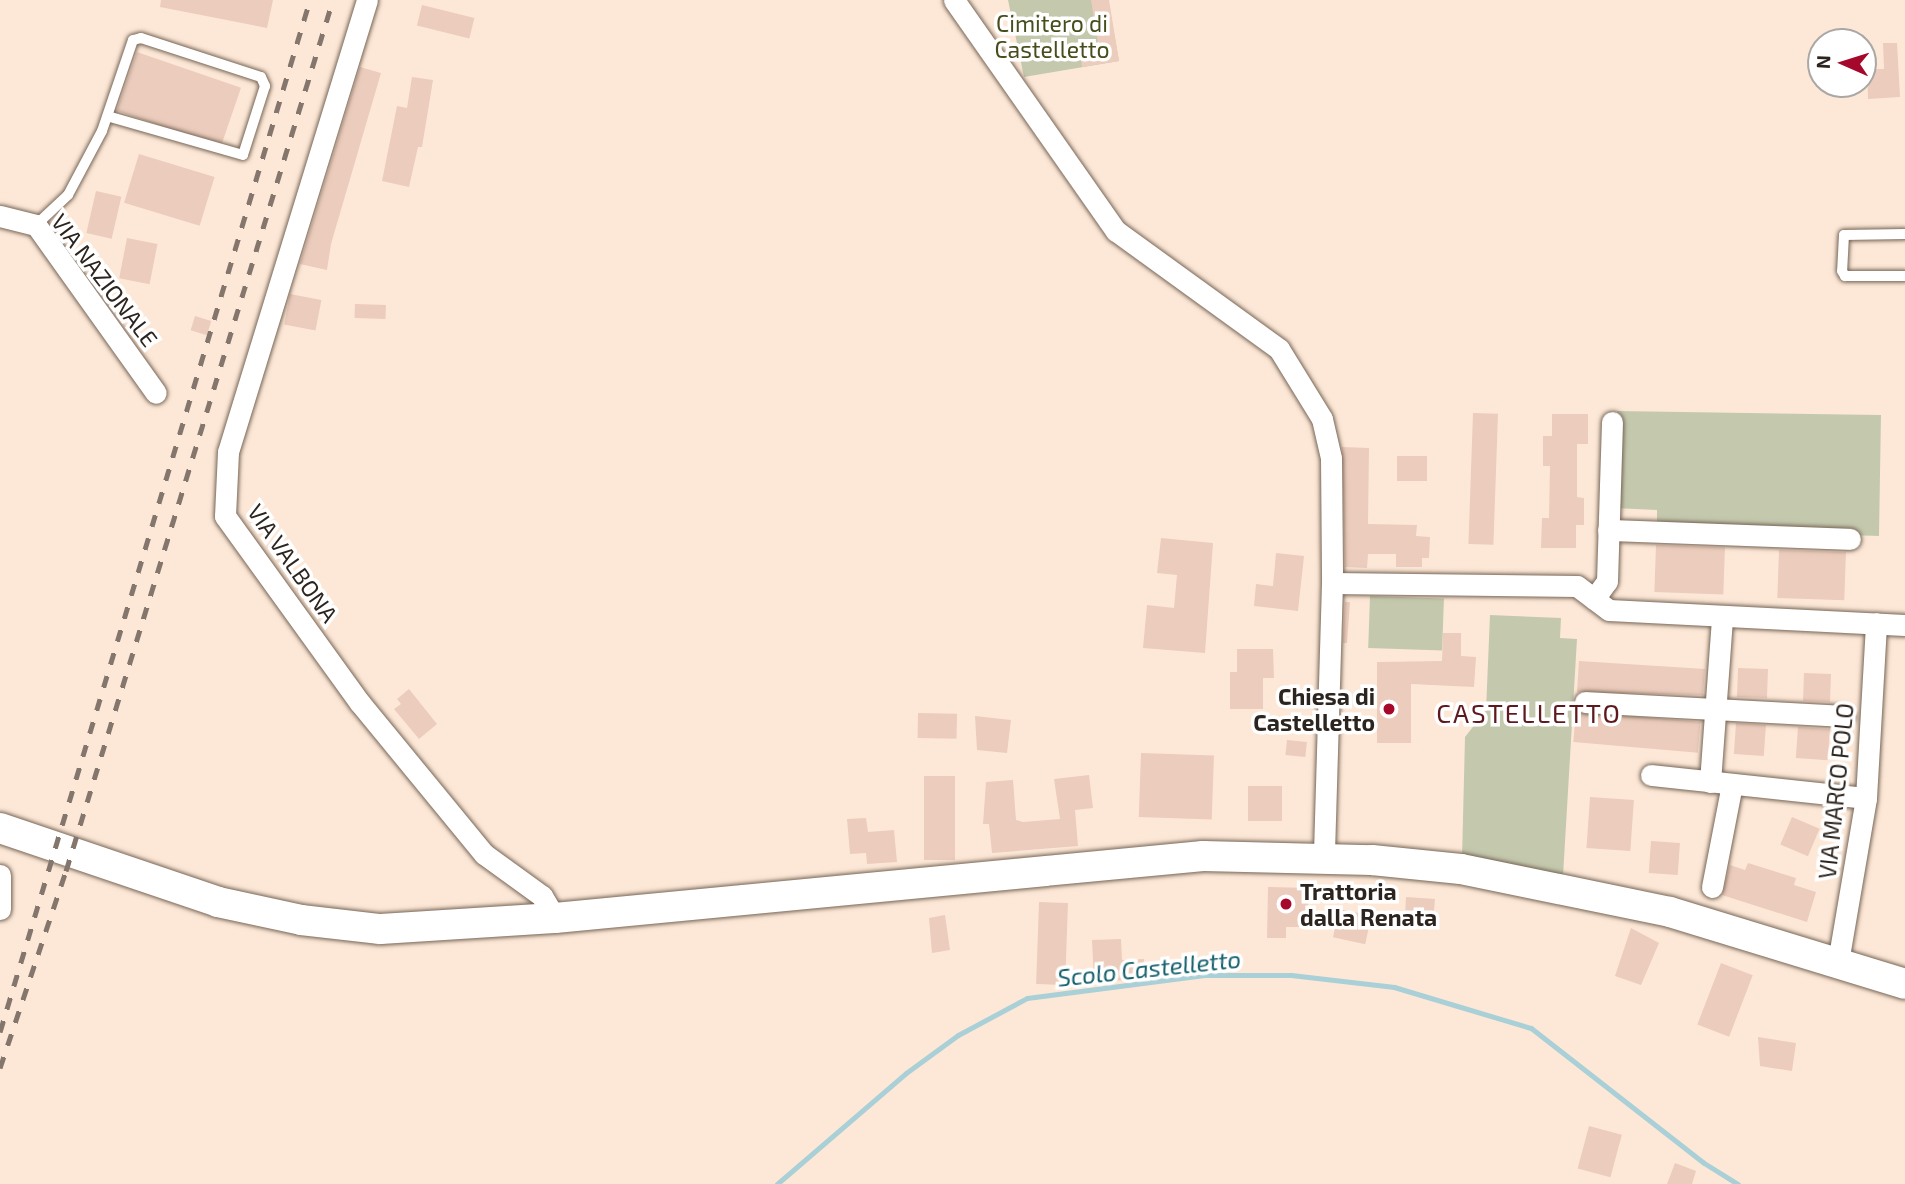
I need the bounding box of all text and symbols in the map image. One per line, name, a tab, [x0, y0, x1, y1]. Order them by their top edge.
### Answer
park label: Cimitero di Castelletto	[994, 9, 1110, 63]
north arrow	[1807, 28, 1877, 98]
text: N	[1811, 55, 1834, 69]
street label: VIA NAZIONALE	[46, 208, 164, 352]
street label: VIA VALBONA	[242, 498, 344, 628]
place label: Chiesa di Castelletto	[1253, 682, 1375, 736]
district label: CASTELLETTO	[1438, 697, 1620, 729]
marker: Chiesa di Castelletto	[1381, 701, 1397, 717]
street label: VIA MARCO POLO	[1813, 701, 1859, 881]
place label: Trattoria dalla Renata	[1300, 877, 1437, 931]
marker: Trattoria dalla Renata	[1278, 896, 1294, 912]
water label: Scolo Castelletto	[1056, 944, 1242, 992]

